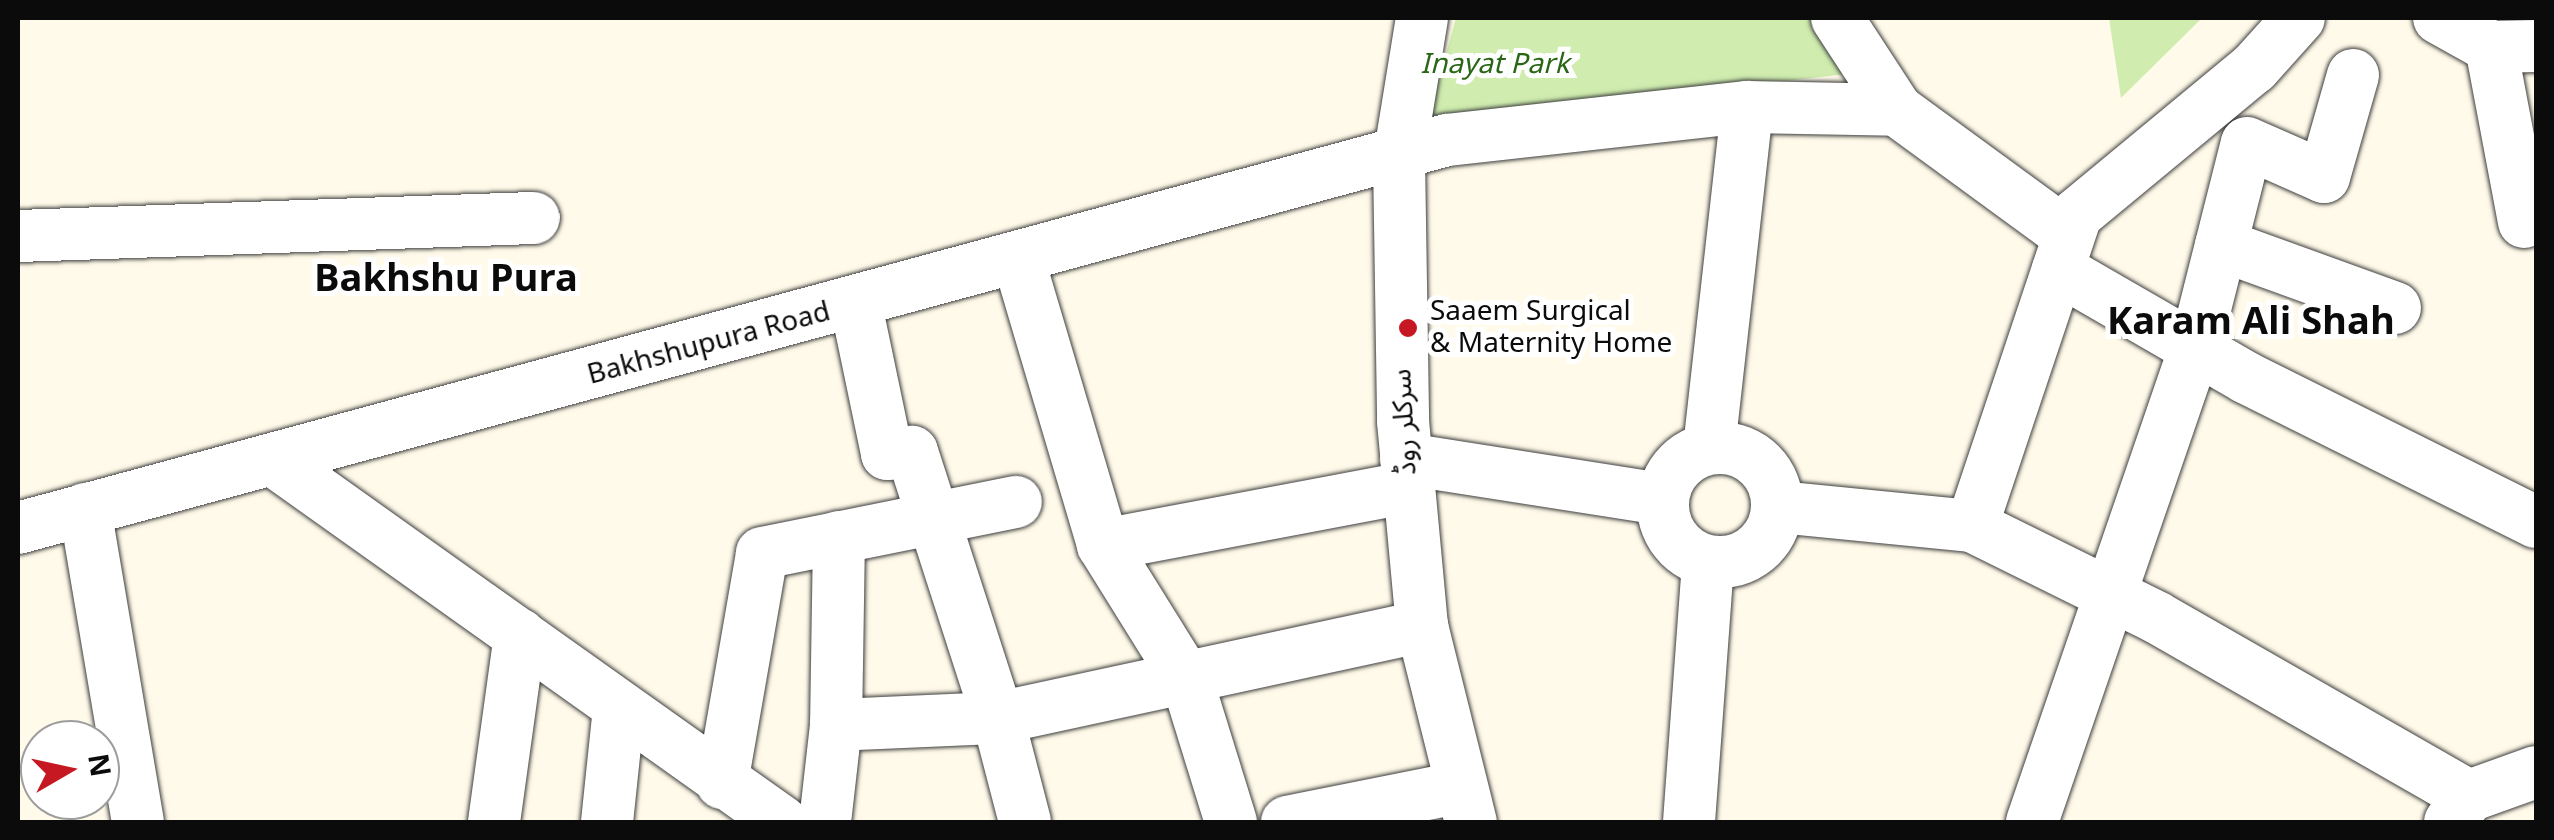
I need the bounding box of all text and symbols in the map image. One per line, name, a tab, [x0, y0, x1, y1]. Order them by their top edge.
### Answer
park label: Inayat Park	[1420, 48, 1570, 82]
district label: Bakhshu Pura	[314, 257, 578, 303]
street label: Bakhshupura Road	[584, 295, 834, 393]
place label: Saaem Surgical & Maternity Home	[1430, 295, 1672, 361]
district label: Karam Ali Shah	[2107, 300, 2395, 346]
marker: Saaem Surgical & Maternity Home	[1395, 315, 1421, 341]
street label: سرکلر روڈ	[1385, 368, 1425, 476]
north arrow	[20, 720, 120, 820]
text: N	[67, 750, 129, 781]

